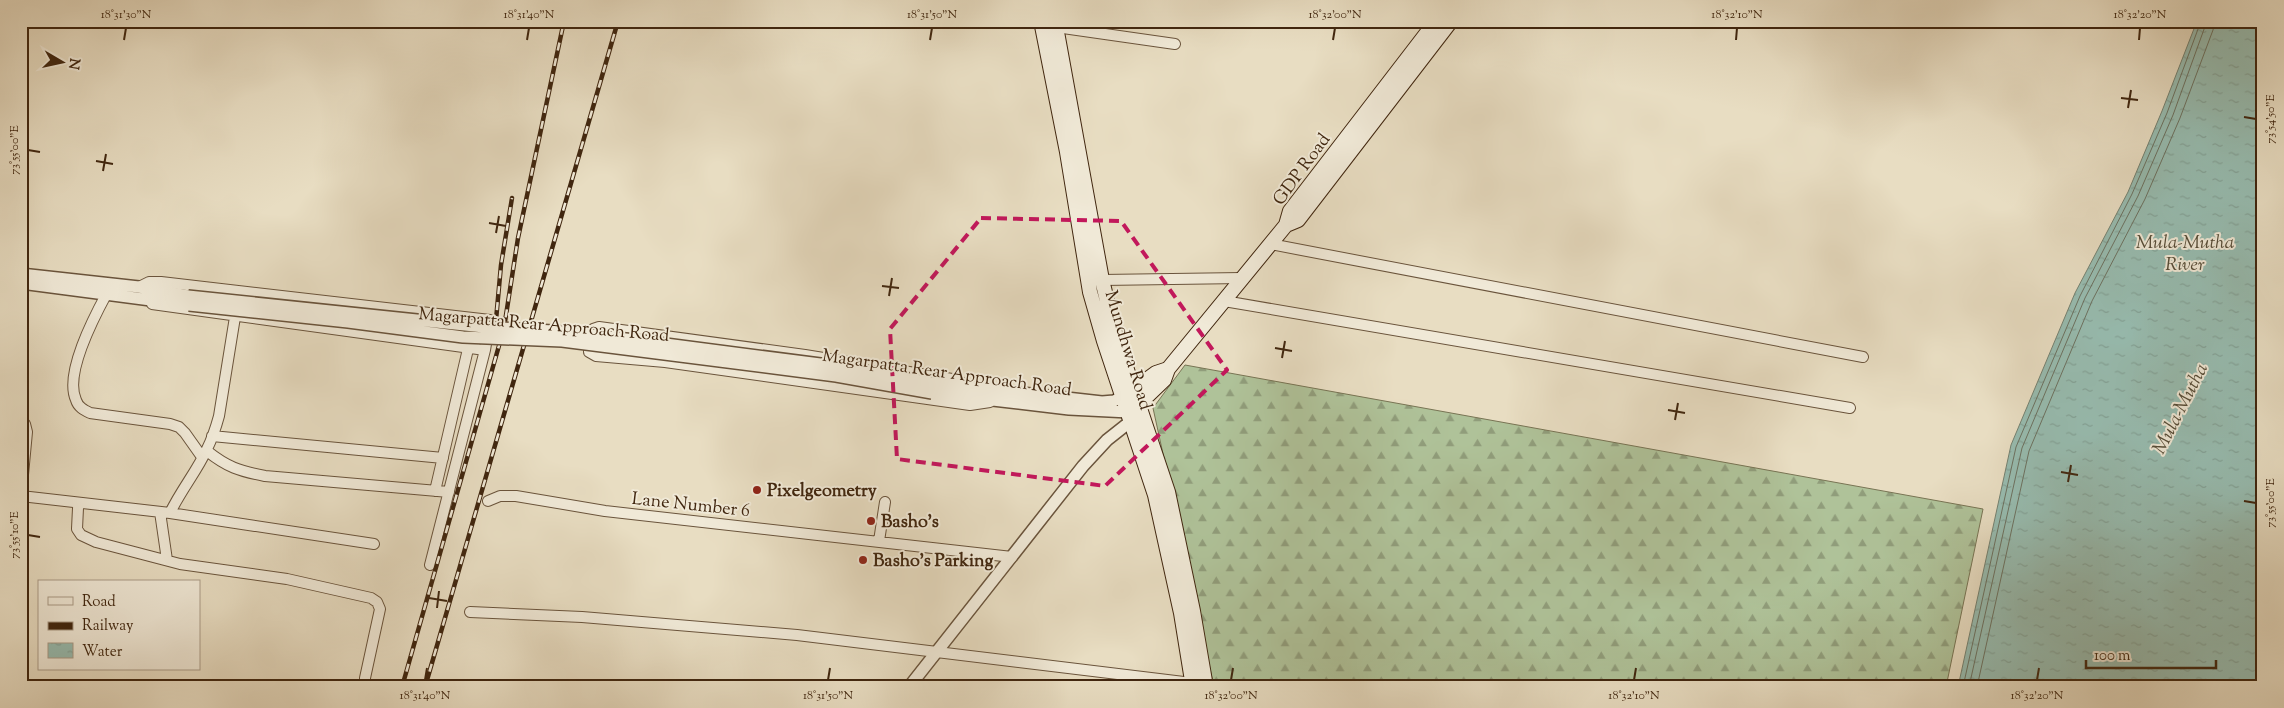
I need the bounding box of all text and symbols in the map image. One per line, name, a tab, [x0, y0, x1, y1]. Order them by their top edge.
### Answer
text: 18°31'30"N	[101, 6, 152, 24]
text: 18°31'40"N	[504, 6, 555, 24]
text: 18°31'50"N	[907, 6, 957, 24]
text: 18°32'00"N	[1309, 6, 1362, 24]
text: 18°32'10"N	[1711, 6, 1763, 24]
text: 18°32'20"N	[2114, 6, 2167, 24]
north arrow	[38, 38, 88, 88]
text: N	[62, 57, 84, 71]
text: 73°54'50"E	[2262, 93, 2280, 144]
text: 73°55'00"E	[6, 125, 24, 175]
street label: GDP Road	[1268, 129, 1338, 212]
water label: Mula-Mutha River	[2136, 230, 2235, 279]
street label: Mundhwa Road	[1097, 288, 1158, 414]
street label: Magarpatta Rear Approach Road	[417, 302, 670, 350]
street label: Magarpatta Rear Approach Road	[820, 344, 1073, 404]
water label: Mula-Mutha	[2147, 359, 2216, 459]
text: 73°55'00"E	[2262, 478, 2280, 528]
place label: Pixelgeometry	[767, 479, 877, 505]
marker: Pixelgeometry	[751, 484, 763, 496]
street label: Lane Number 6	[630, 487, 751, 525]
text: 73°55'10"E	[6, 510, 24, 559]
place label: Basho's	[881, 510, 939, 536]
marker: Basho's	[865, 515, 877, 527]
place label: Basho's Parking	[873, 549, 994, 575]
marker: Basho's Parking	[857, 554, 869, 566]
legend	[38, 580, 200, 670]
text: Road	[82, 592, 116, 613]
text: Railway	[82, 616, 134, 637]
scale bar	[2086, 638, 2216, 670]
text: Water	[82, 642, 123, 663]
text: 100 m	[2094, 646, 2131, 667]
text: 18°31'40"N	[400, 687, 451, 705]
text: 18°31'50"N	[803, 687, 853, 705]
text: 18°32'00"N	[1205, 687, 1258, 705]
text: 18°32'10"N	[1608, 687, 1660, 705]
text: 18°32'20"N	[2011, 687, 2064, 705]

